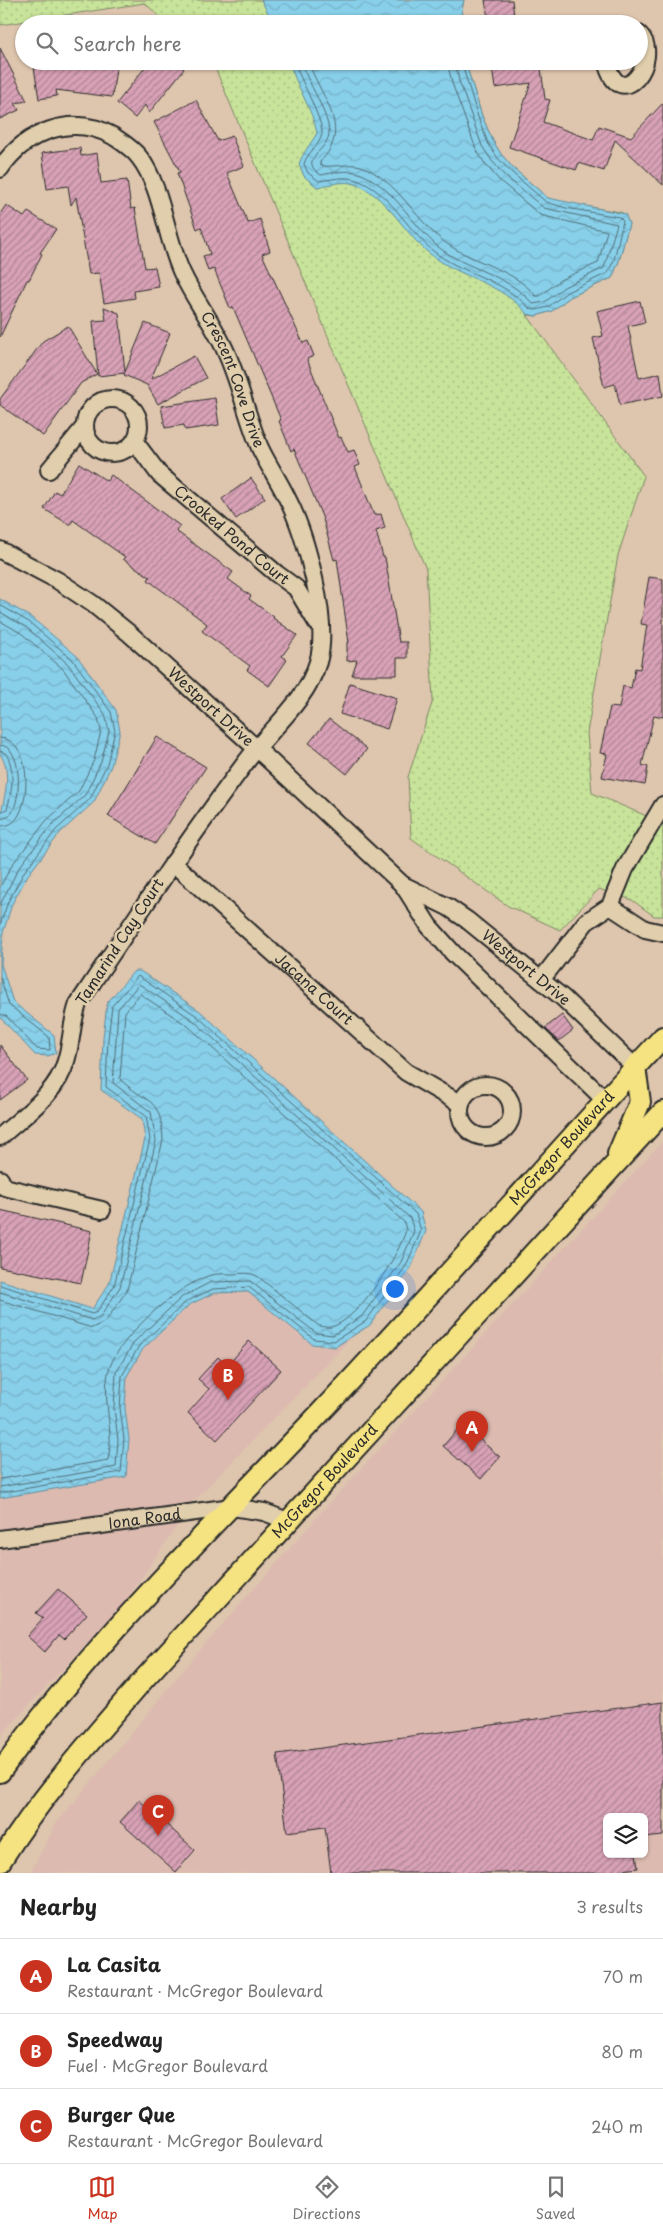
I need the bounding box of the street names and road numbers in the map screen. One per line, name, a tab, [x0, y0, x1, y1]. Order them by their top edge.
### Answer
street label: Crescent Cove Drive	[196, 306, 272, 451]
street label: Crooked Pond Court	[170, 479, 295, 590]
street label: Westport Drive	[163, 661, 260, 751]
street label: Tamarind Cay Court	[69, 873, 169, 1009]
street label: Westport Drive	[477, 923, 577, 1010]
street label: Jacana Court	[270, 947, 359, 1030]
street label: McGregor Boulevard	[503, 1085, 619, 1210]
street label: McGregor Boulevard	[265, 1418, 382, 1543]
street label: Iona Road	[107, 1501, 182, 1534]

